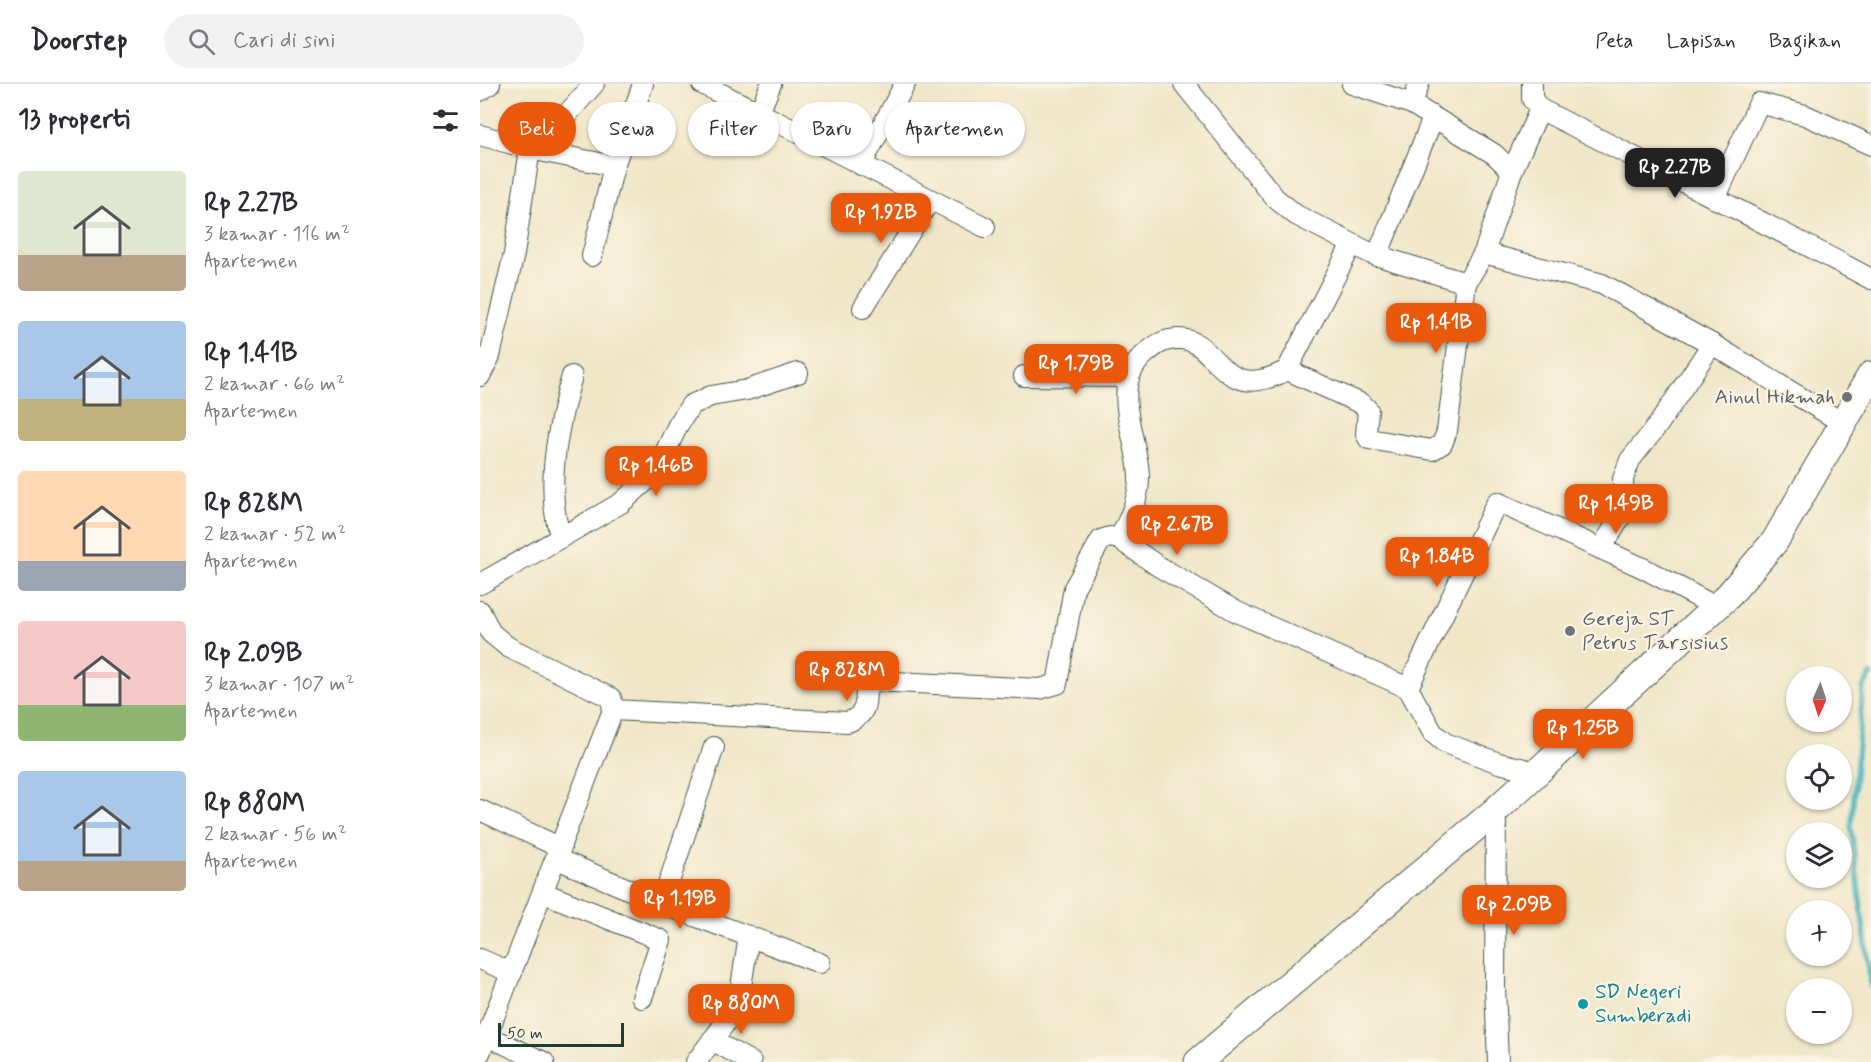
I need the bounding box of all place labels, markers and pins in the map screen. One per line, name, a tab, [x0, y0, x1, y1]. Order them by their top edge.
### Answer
pin: Rp 2.27B	[1613, 148, 1737, 199]
pin: Rp 1.92B	[819, 193, 943, 244]
pin: Rp 1.41B	[1374, 303, 1498, 354]
pin: Rp 1.79B	[1014, 344, 1138, 395]
place label: Ainul Hikmah	[1715, 383, 1835, 411]
marker: Ainul Hikmah	[1840, 390, 1854, 404]
pin: Rp 1.46B	[594, 446, 718, 497]
pin: Rp 1.49B	[1554, 484, 1678, 535]
pin: Rp 2.67B	[1115, 505, 1239, 556]
pin: Rp 1.84B	[1375, 537, 1499, 588]
place label: Gereja ST Petrus Tarsisius	[1582, 605, 1728, 657]
marker: Gereja ST Petrus Tarsisius	[1563, 624, 1577, 638]
pin: Rp 828M	[792, 651, 902, 702]
pin: Rp 1.25B	[1521, 709, 1645, 760]
pin: Rp 1.19B	[618, 879, 742, 930]
pin: Rp 2.09B	[1452, 885, 1576, 936]
place label: SD Negeri Sumberadi	[1595, 978, 1692, 1030]
pin: Rp 880M	[686, 984, 796, 1035]
marker: SD Negeri Sumberadi	[1576, 997, 1590, 1011]

